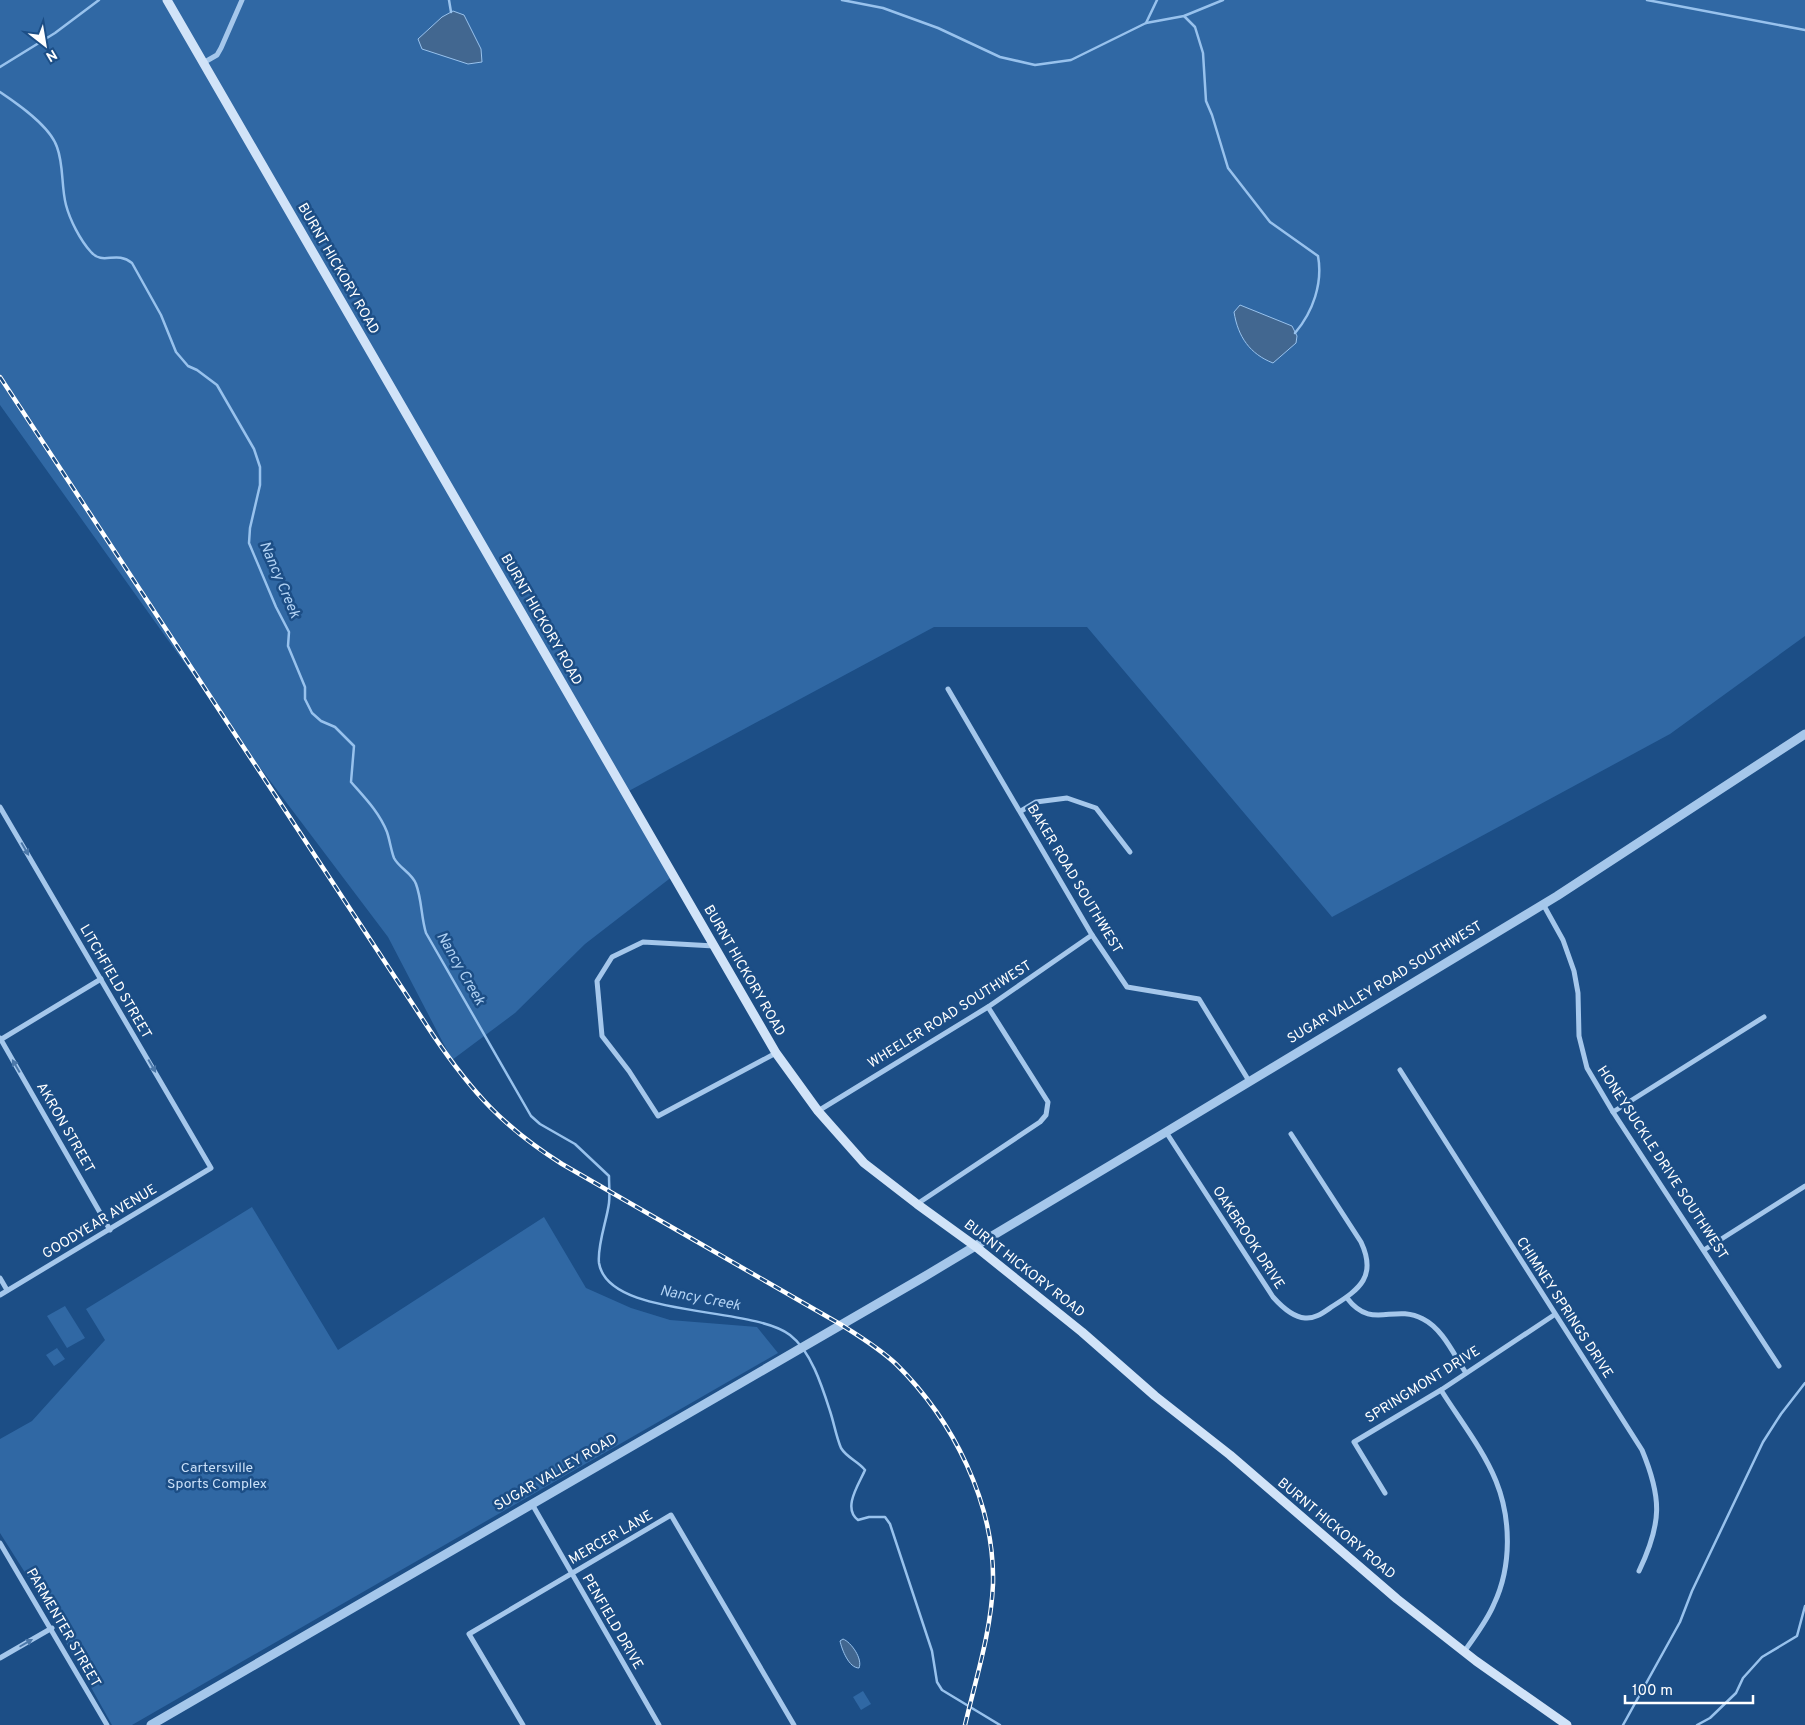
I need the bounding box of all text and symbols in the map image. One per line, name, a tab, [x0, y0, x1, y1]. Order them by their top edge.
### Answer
north arrow	[20, 20, 70, 70]
text: N	[42, 45, 60, 65]
street label: BURNT HICKORY ROAD	[293, 200, 383, 338]
water label: Nancy Creek	[254, 539, 304, 622]
street label: BURNT HICKORY ROAD	[496, 551, 586, 689]
street label: BAKER ROAD SOUTHWEST	[1023, 801, 1125, 957]
one-way arrow	[20, 842, 29, 855]
street label: BURNT HICKORY ROAD	[699, 902, 789, 1040]
street label: SUGAR VALLEY ROAD SOUTHWEST	[1284, 918, 1486, 1048]
street label: LITCHFIELD STREET	[75, 922, 155, 1042]
water label: Nancy Creek	[431, 929, 489, 1009]
street label: WHEELER ROAD SOUTHWEST	[865, 957, 1035, 1073]
one-way arrow	[148, 1059, 156, 1074]
one-way arrow	[12, 1060, 21, 1073]
street label: HONEYSUCKLE DRIVE SOUTHWEST	[1593, 1063, 1731, 1263]
street label: AKRON STREET	[32, 1080, 98, 1176]
street label: GOODYEAR AVENUE	[40, 1181, 160, 1263]
street label: OAKBROOK DRIVE	[1208, 1183, 1288, 1293]
street label: BURNT HICKORY ROAD	[960, 1217, 1088, 1321]
street label: CHIMNEY SPRINGS DRIVE	[1512, 1234, 1616, 1382]
water label: Nancy Creek	[658, 1282, 742, 1316]
street label: SPRINGMONT DRIVE	[1363, 1343, 1483, 1427]
street label: SUGAR VALLEY ROAD	[492, 1431, 620, 1515]
park label: Cartersville Sports Complex	[167, 1460, 267, 1493]
street label: BURNT HICKORY ROAD	[1274, 1475, 1398, 1583]
street label: MERCER LANE	[566, 1507, 656, 1569]
street label: PARMENTER STREET	[22, 1565, 104, 1691]
street label: PENFIELD DRIVE	[578, 1571, 646, 1673]
one-way arrow	[19, 1638, 32, 1647]
scale bar	[1625, 1672, 1752, 1704]
text: 100 m	[1632, 1682, 1673, 1701]

